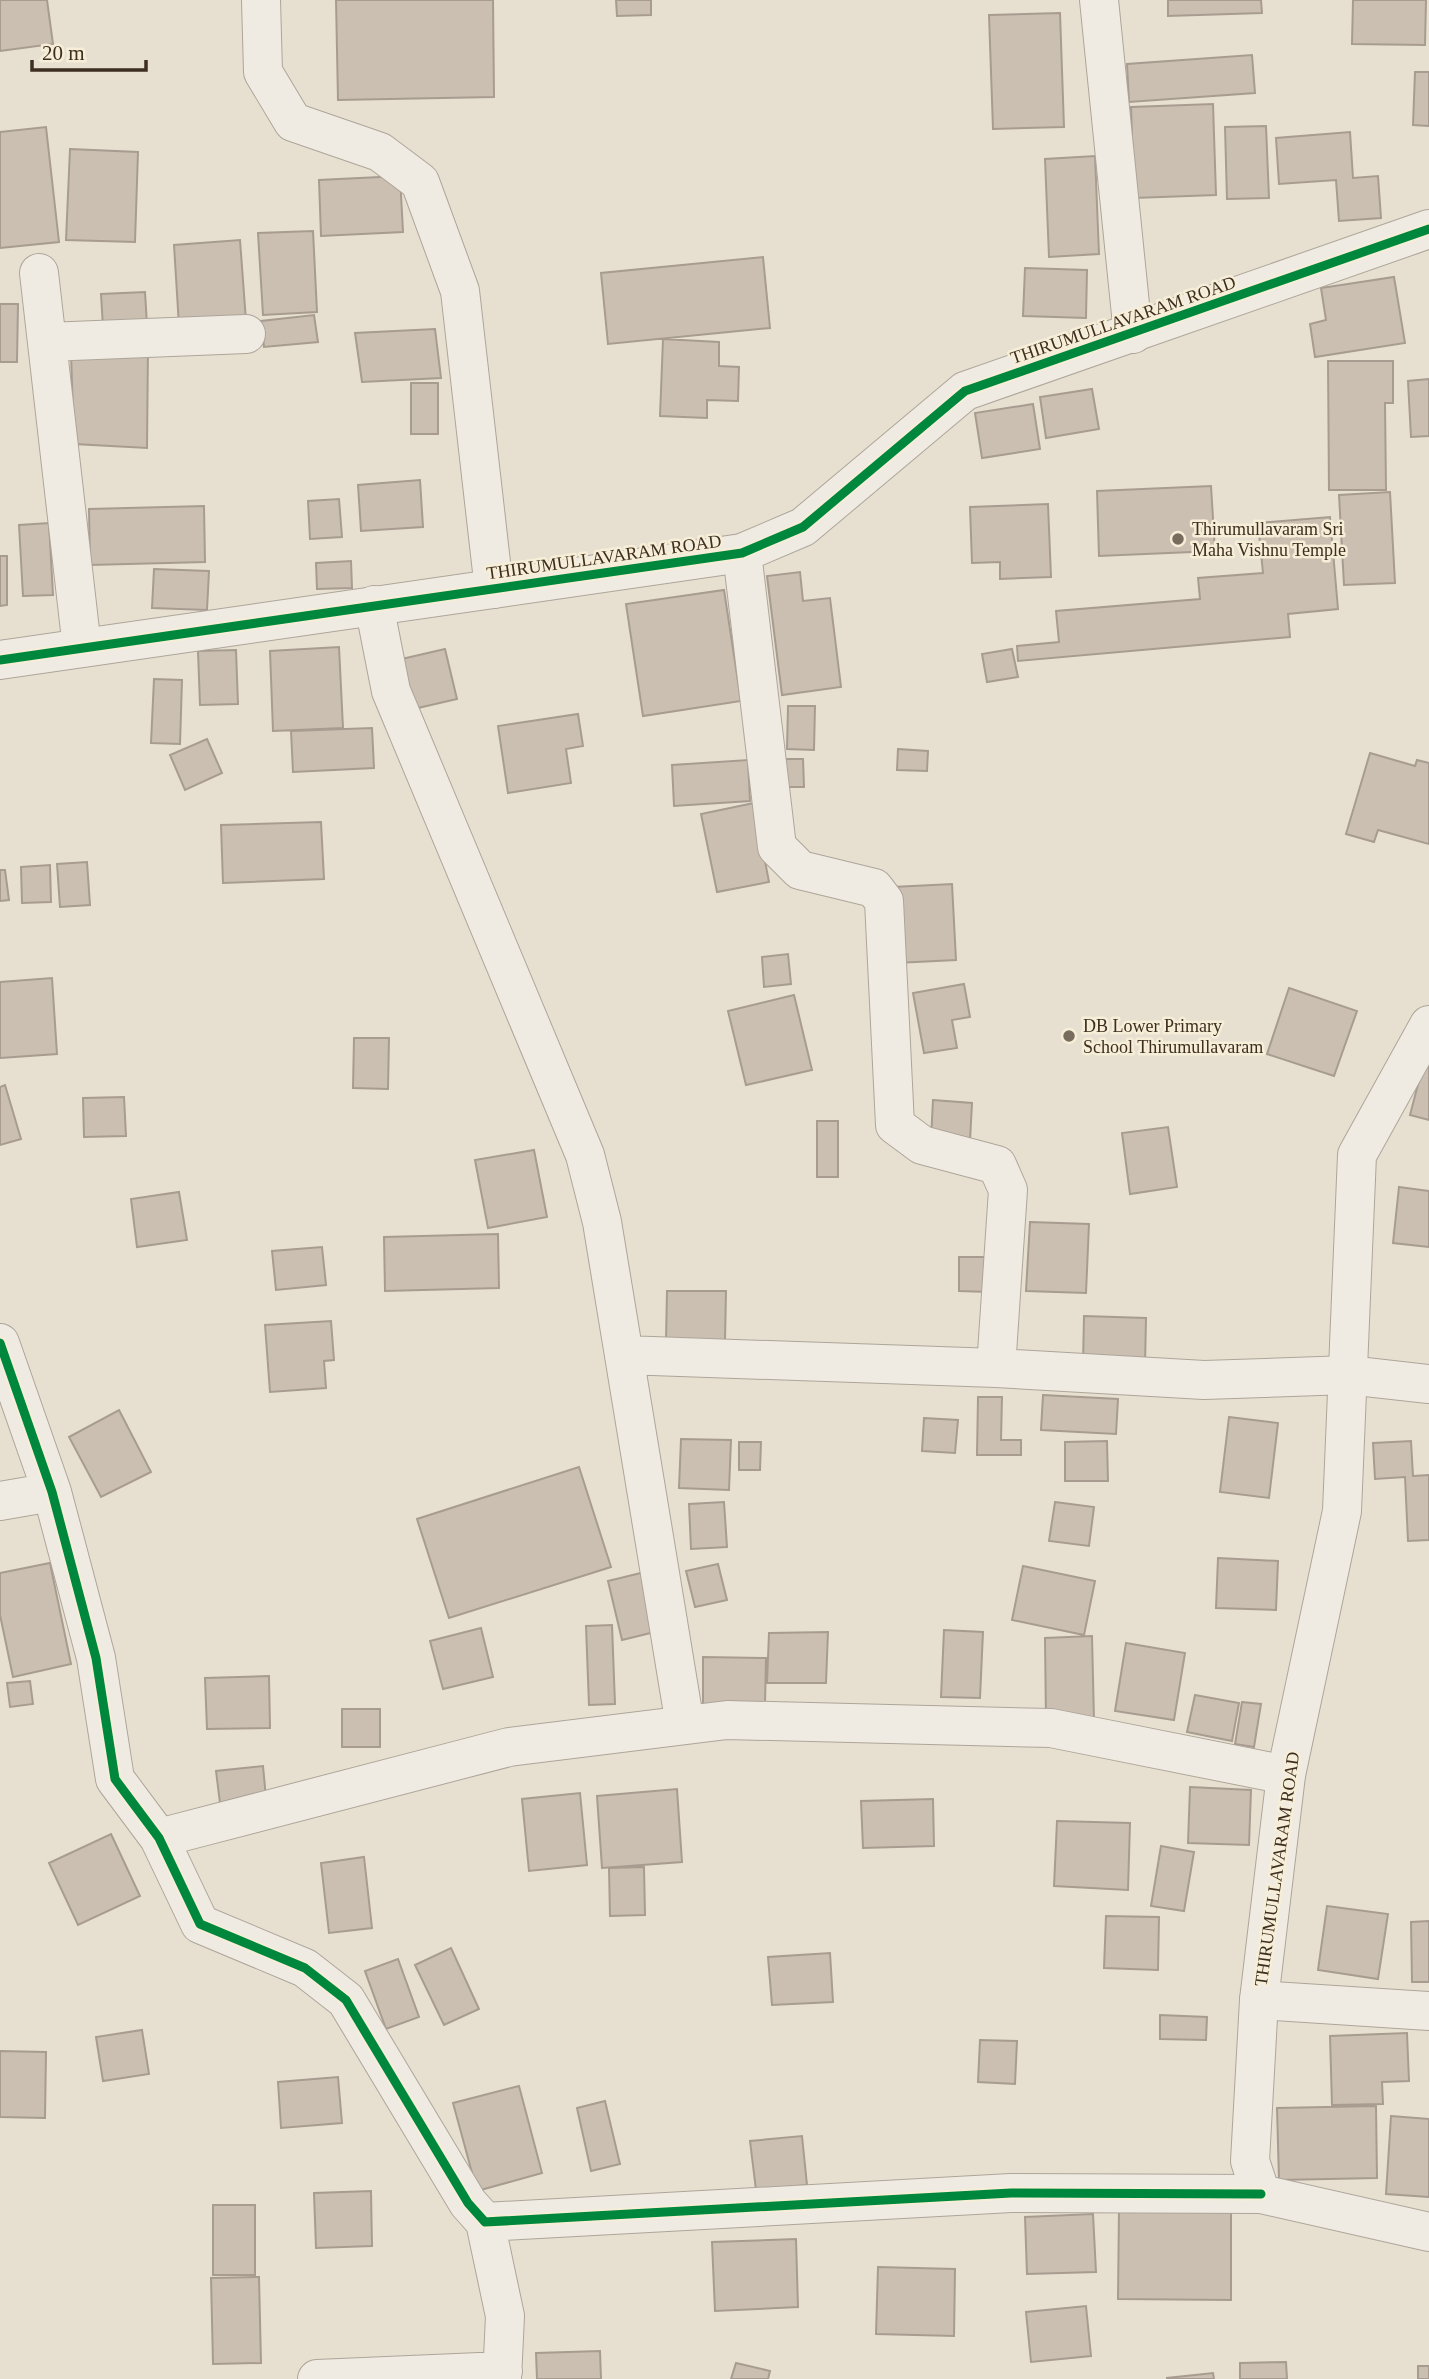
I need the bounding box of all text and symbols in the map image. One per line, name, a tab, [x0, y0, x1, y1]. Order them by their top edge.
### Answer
scale bar	[32, 28, 145, 72]
text: 20 m	[42, 41, 85, 65]
street label: THIRUMULLAVARAM ROAD	[1008, 272, 1238, 368]
place label: Thirumullavaram Sri Maha Vishnu Temple	[1192, 519, 1346, 560]
street label: THIRUMULLAVARAM ROAD	[485, 531, 723, 583]
marker: Thirumullavaram Sri Maha Vishnu Temple	[1170, 531, 1186, 547]
place label: DB Lower Primary School Thirumullavaram	[1083, 1016, 1263, 1057]
marker: DB Lower Primary School Thirumullavaram	[1061, 1028, 1077, 1044]
street label: THIRUMULLAVARAM ROAD	[1251, 1750, 1303, 1988]

